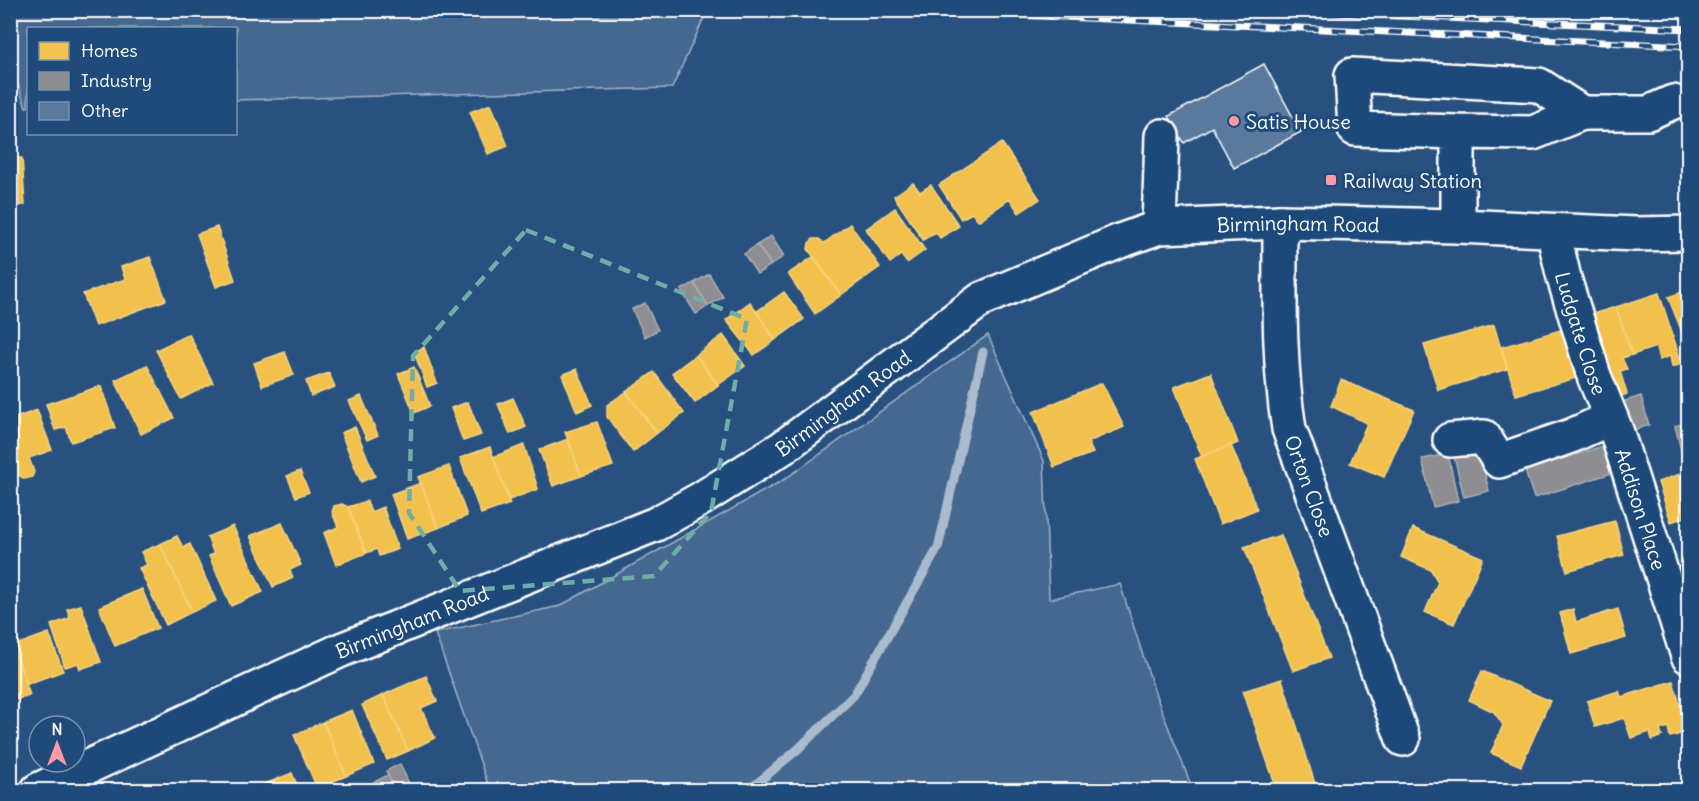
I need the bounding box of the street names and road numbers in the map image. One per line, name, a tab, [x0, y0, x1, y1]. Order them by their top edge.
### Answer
street label: Birmingham Road	[1216, 209, 1380, 237]
street label: Ludgate Close	[1550, 269, 1613, 398]
street label: Birmingham Road	[770, 344, 916, 461]
street label: Orton Close	[1280, 431, 1340, 540]
street label: Addison Place	[1610, 445, 1672, 573]
street label: Birmingham Road	[332, 580, 492, 664]

